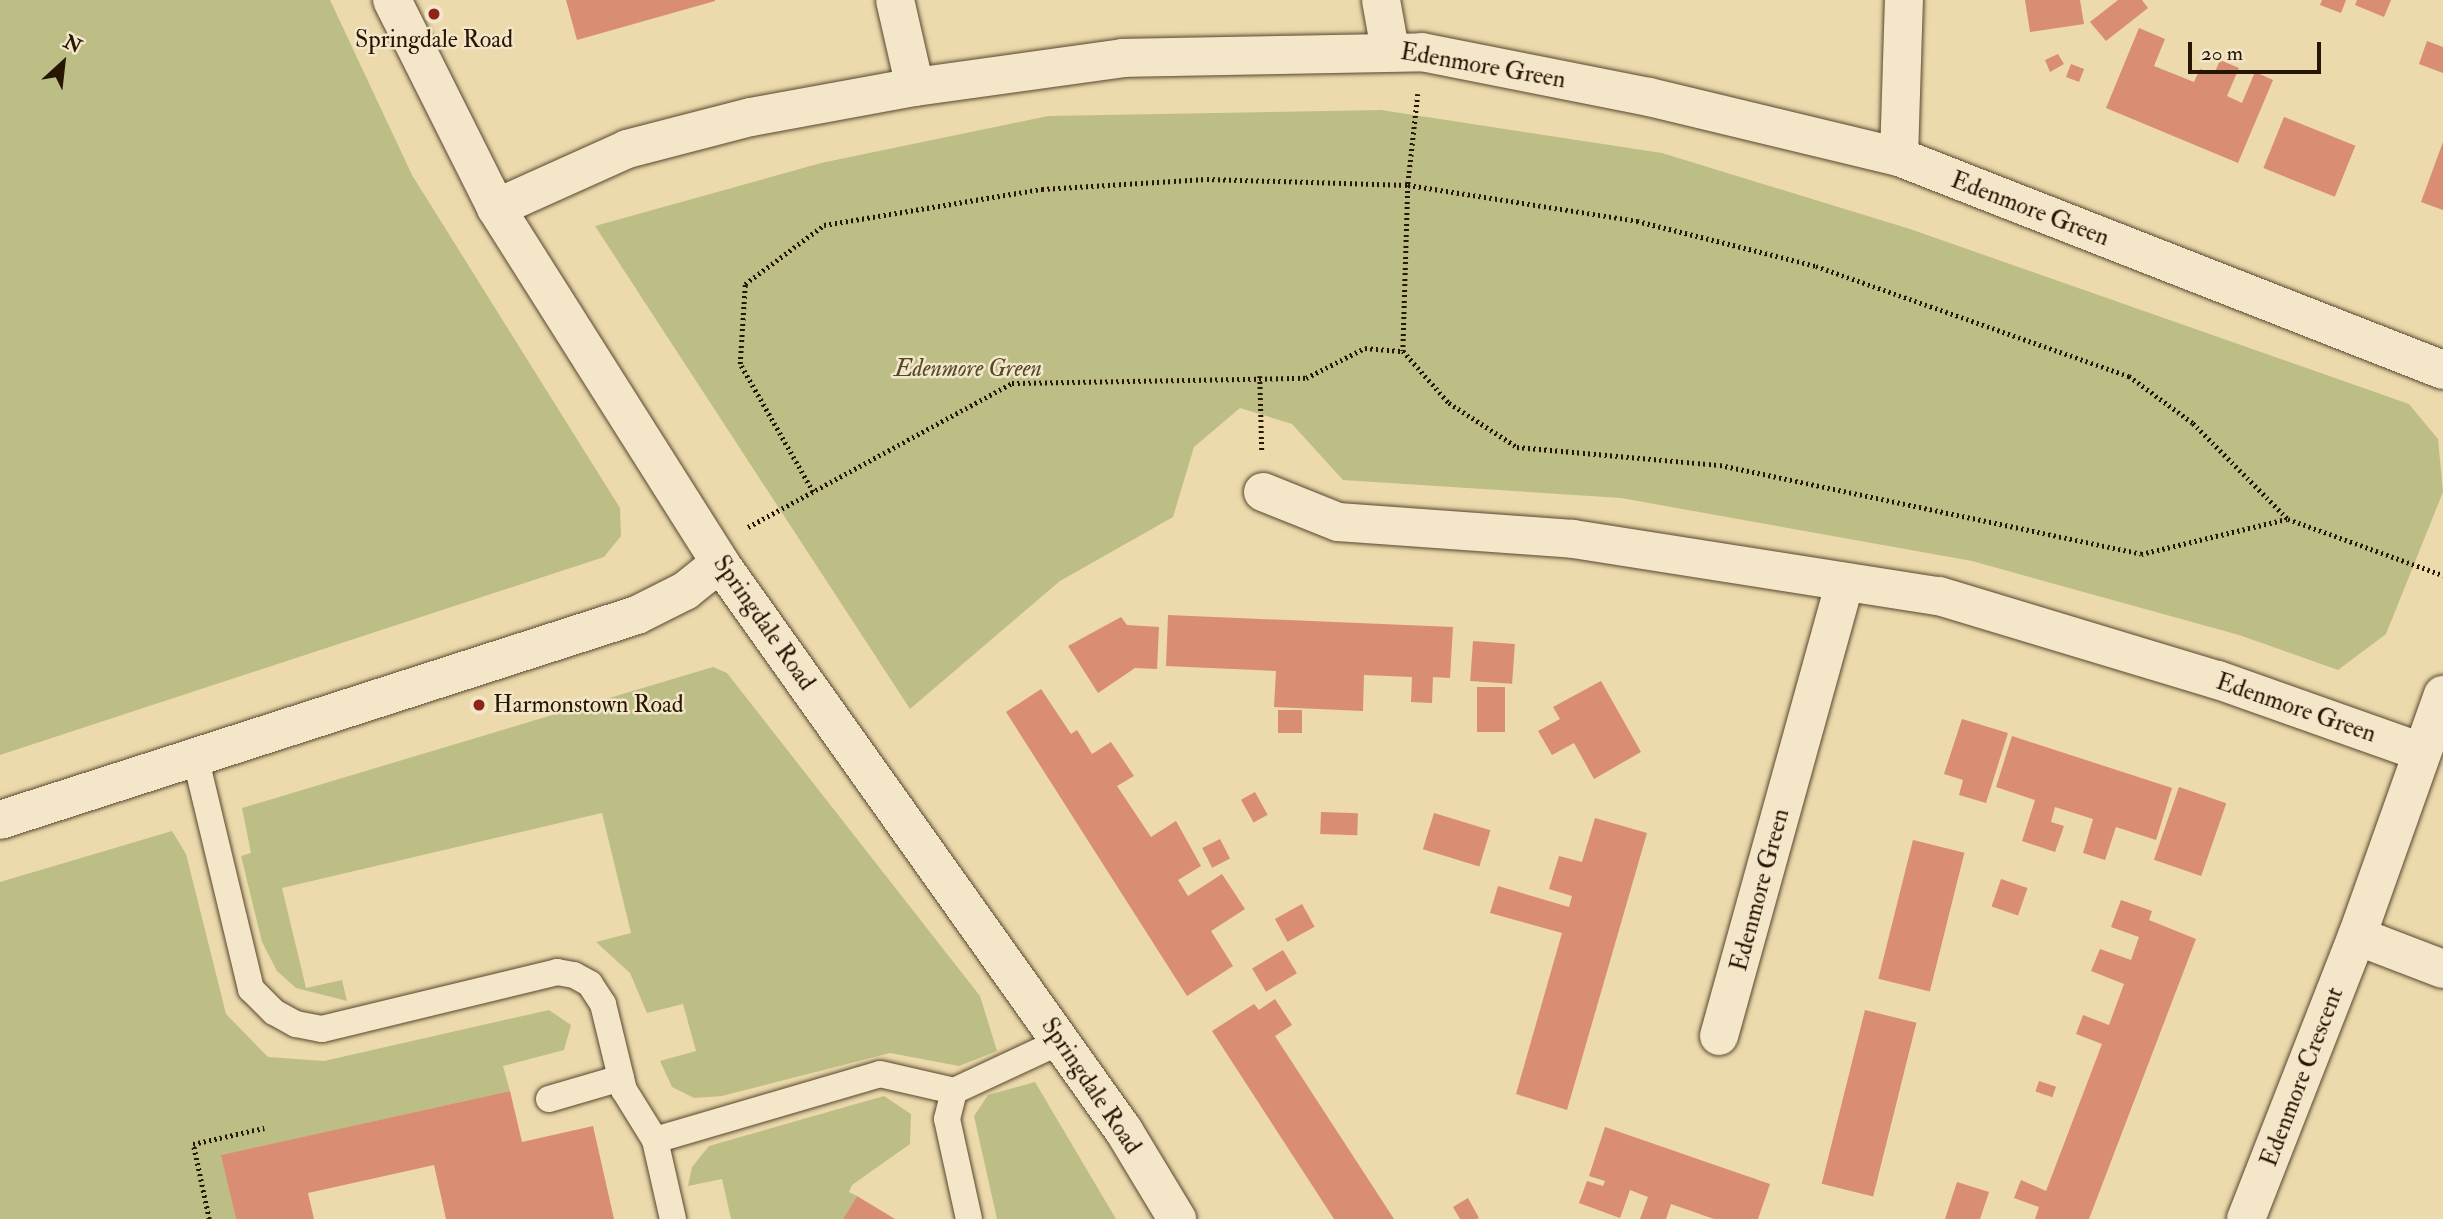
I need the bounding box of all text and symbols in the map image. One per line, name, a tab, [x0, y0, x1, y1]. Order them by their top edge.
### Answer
marker: Springdale Road	[426, 6, 442, 22]
place label: Springdale Road	[355, 26, 513, 54]
north arrow	[28, 28, 98, 98]
scale bar	[2191, 28, 2324, 72]
text: N	[59, 30, 86, 59]
street label: Edenmore Green	[1398, 37, 1568, 95]
text: 20 m	[2201, 40, 2243, 67]
street label: Edenmore Green	[1947, 166, 2113, 252]
park label: Edenmore Green	[894, 355, 1042, 383]
street label: Springdale Road	[707, 550, 821, 696]
street label: Edenmore Green	[2212, 667, 2380, 749]
place label: Harmonstown Road	[493, 691, 684, 719]
marker: Harmonstown Road	[471, 697, 487, 713]
street label: Edenmore Green	[1724, 806, 1796, 974]
street label: Edenmore Crescent	[2255, 983, 2349, 1171]
street label: Springdale Road	[1035, 1012, 1147, 1160]

